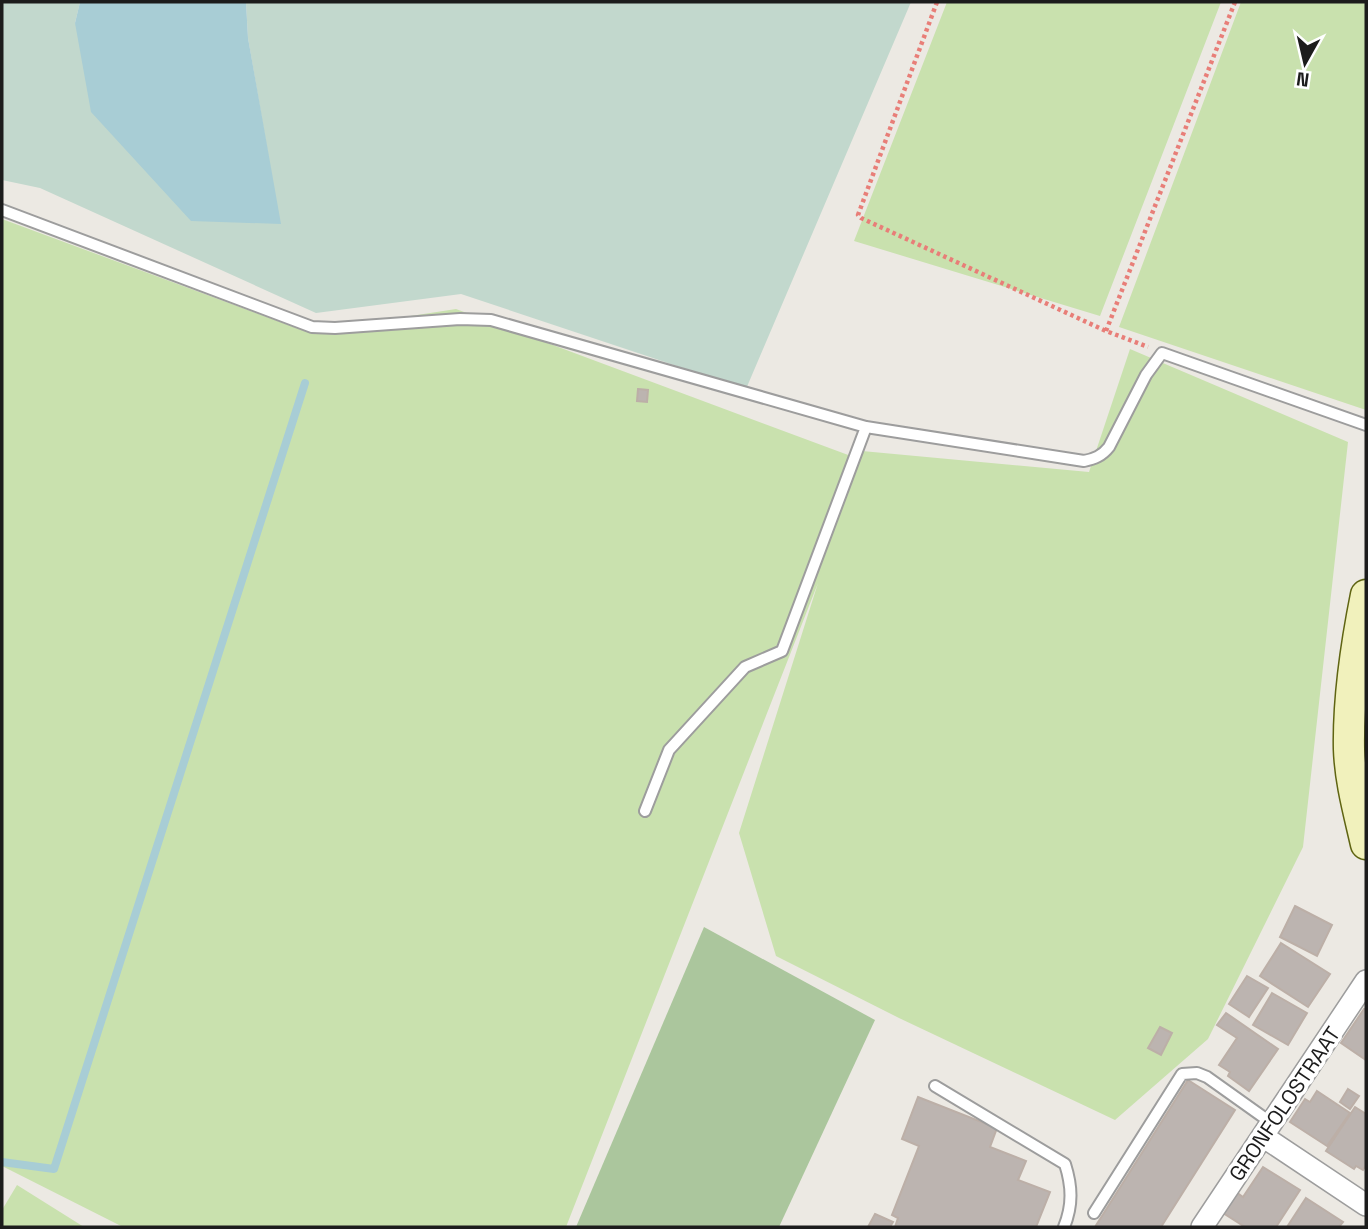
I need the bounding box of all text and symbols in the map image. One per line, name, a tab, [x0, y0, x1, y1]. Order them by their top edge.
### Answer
north arrow	[1270, 28, 1340, 98]
text: N	[1295, 66, 1311, 93]
street label: GRONFOLOSTRAAT	[1223, 1021, 1346, 1186]

